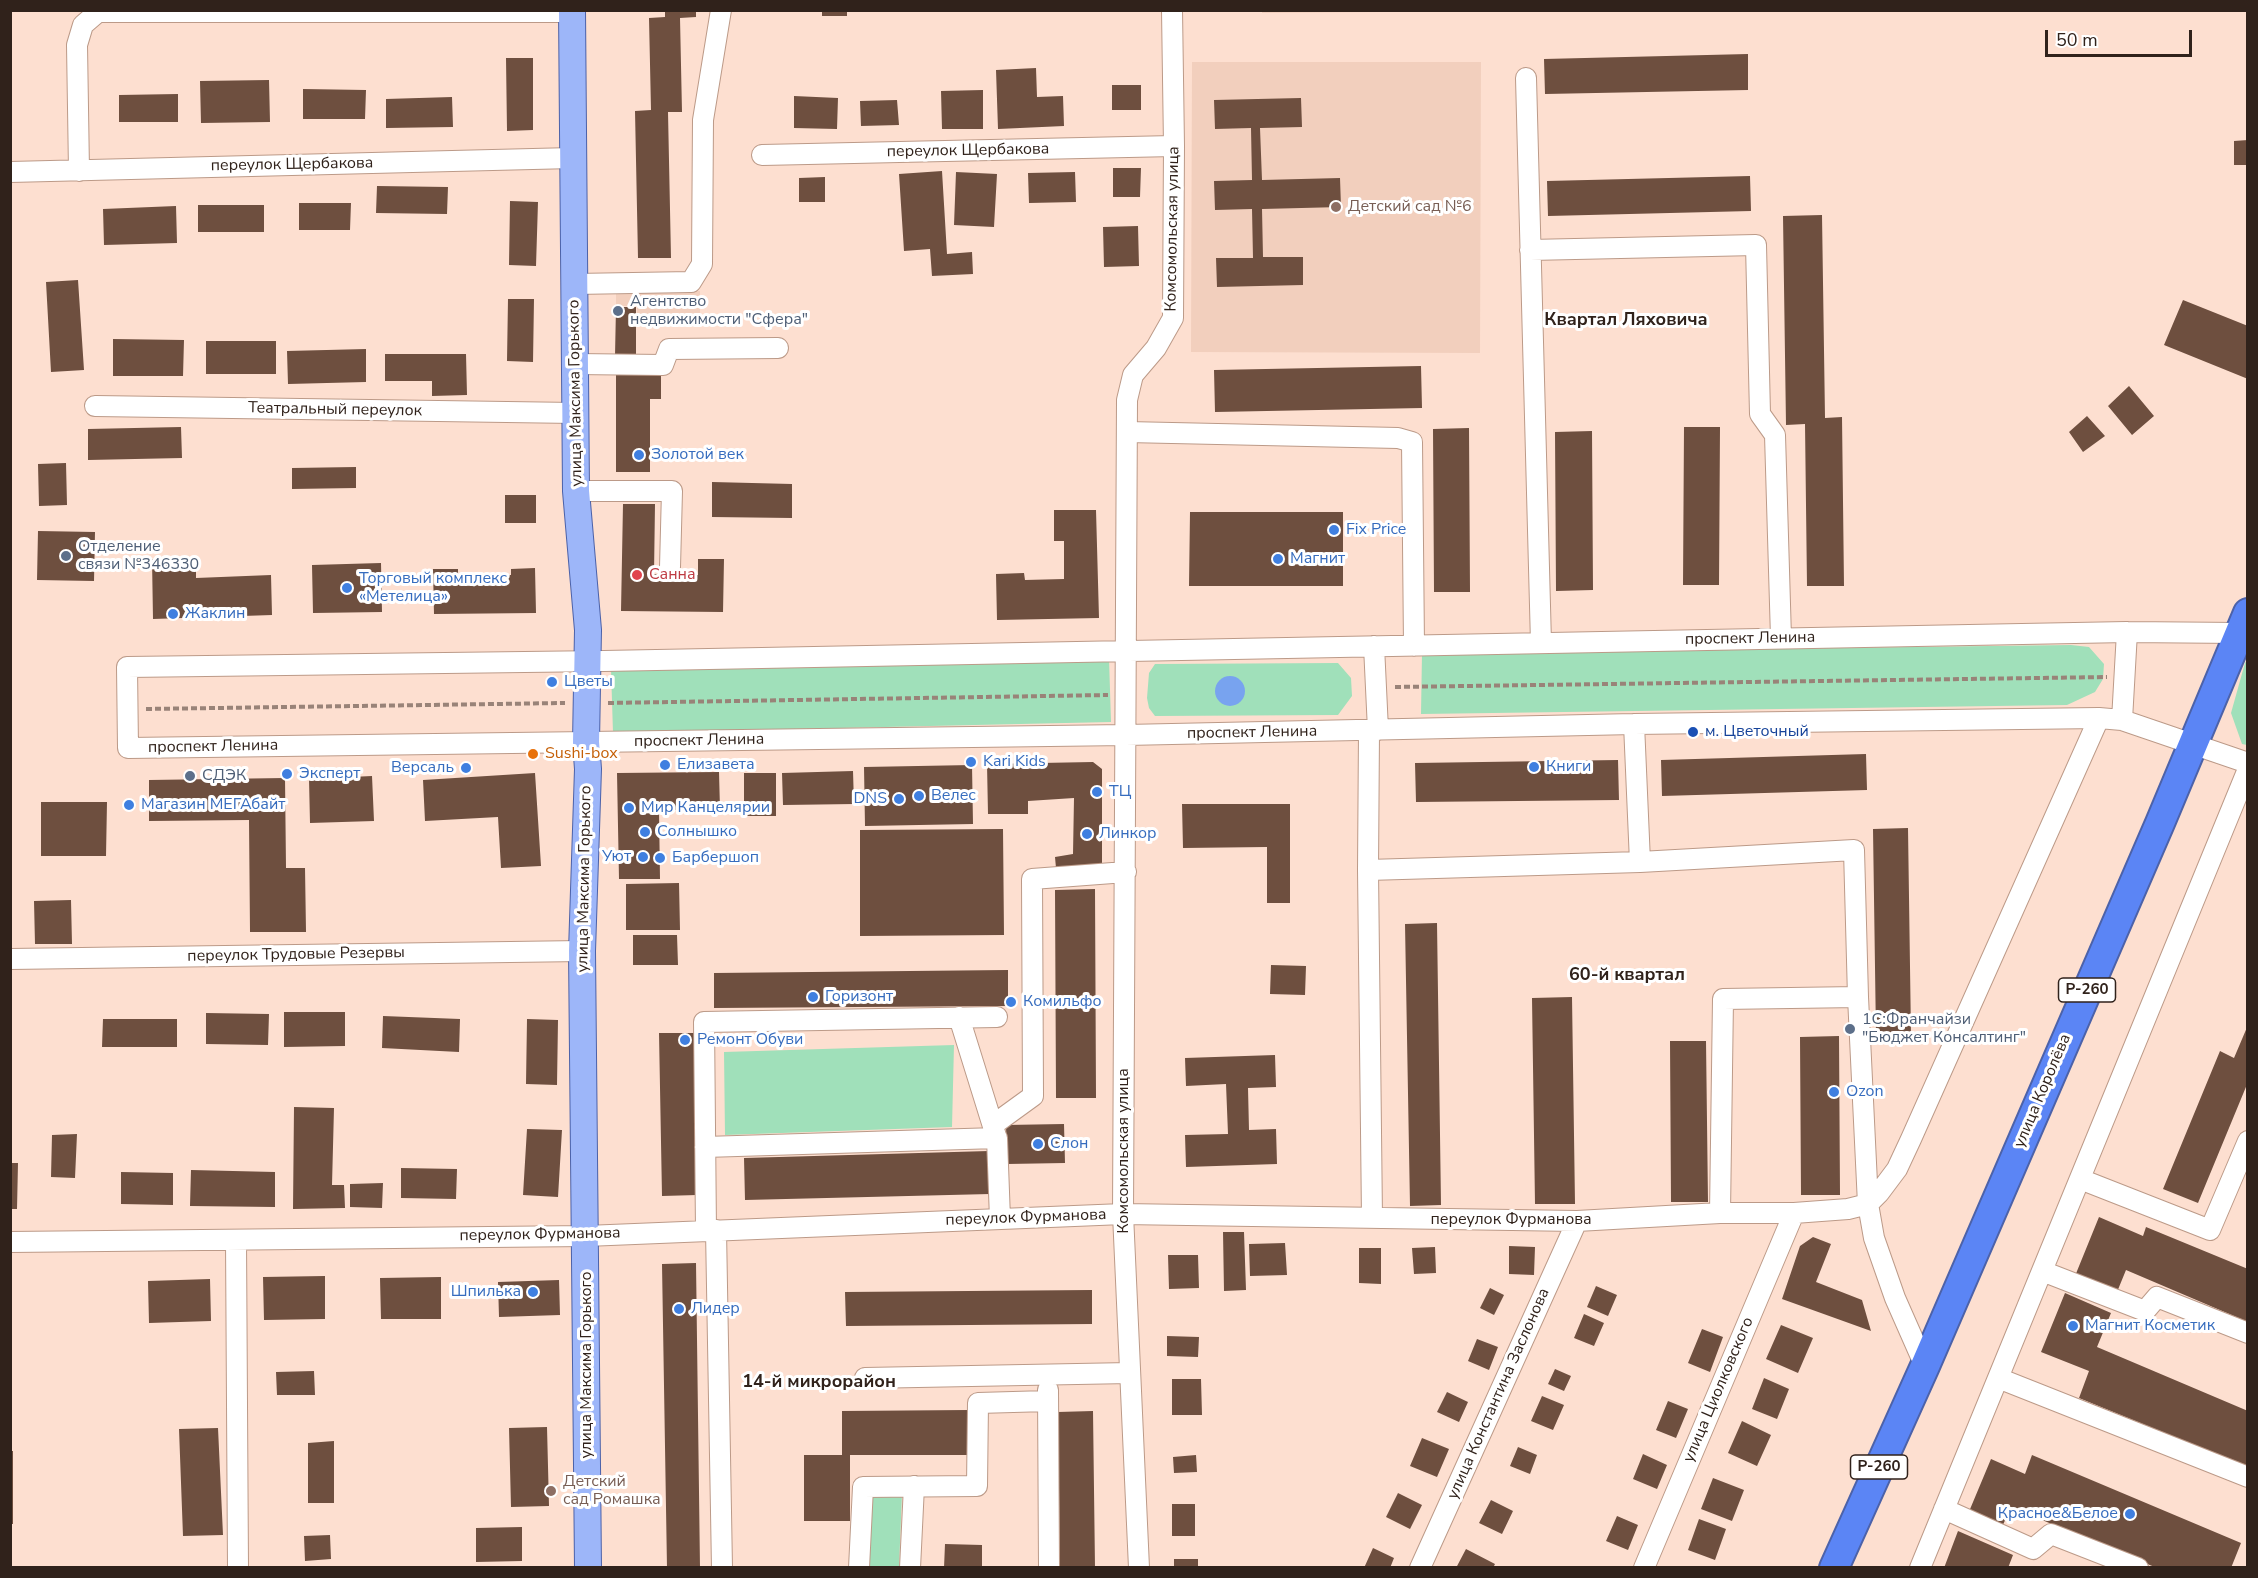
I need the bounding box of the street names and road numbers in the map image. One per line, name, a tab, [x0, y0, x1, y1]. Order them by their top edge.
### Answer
street label: переулок Щербакова	[886, 140, 1050, 162]
street label: Комсомольская улица	[1162, 146, 1184, 312]
street label: переулок Щербакова	[210, 154, 374, 176]
street label: улица Максима Горького	[565, 299, 587, 487]
street label: Театральный переулок	[248, 399, 422, 421]
street label: проспект Ленина	[1685, 628, 1815, 650]
street label: проспект Ленина	[1187, 722, 1317, 744]
street label: проспект Ленина	[634, 730, 764, 752]
street label: проспект Ленина	[148, 736, 278, 758]
street label: улица Максима Горького	[574, 785, 596, 973]
street label: переулок Трудовые Резервы	[187, 944, 405, 966]
road number: Р-260	[2058, 978, 2116, 1002]
street label: улица Королёва	[2010, 1031, 2076, 1151]
street label: Комсомольская улица	[1114, 1068, 1134, 1234]
street label: переулок Фурманова	[945, 1206, 1107, 1230]
street label: переулок Фурманова	[1430, 1210, 1592, 1230]
street label: переулок Фурманова	[459, 1224, 621, 1246]
street label: улица Максима Горького	[577, 1271, 597, 1459]
street label: улица Константина Заслонова	[1444, 1285, 1554, 1503]
street label: улица Циолковского	[1680, 1314, 1758, 1466]
road number: Р-260	[1850, 1455, 1908, 1479]

